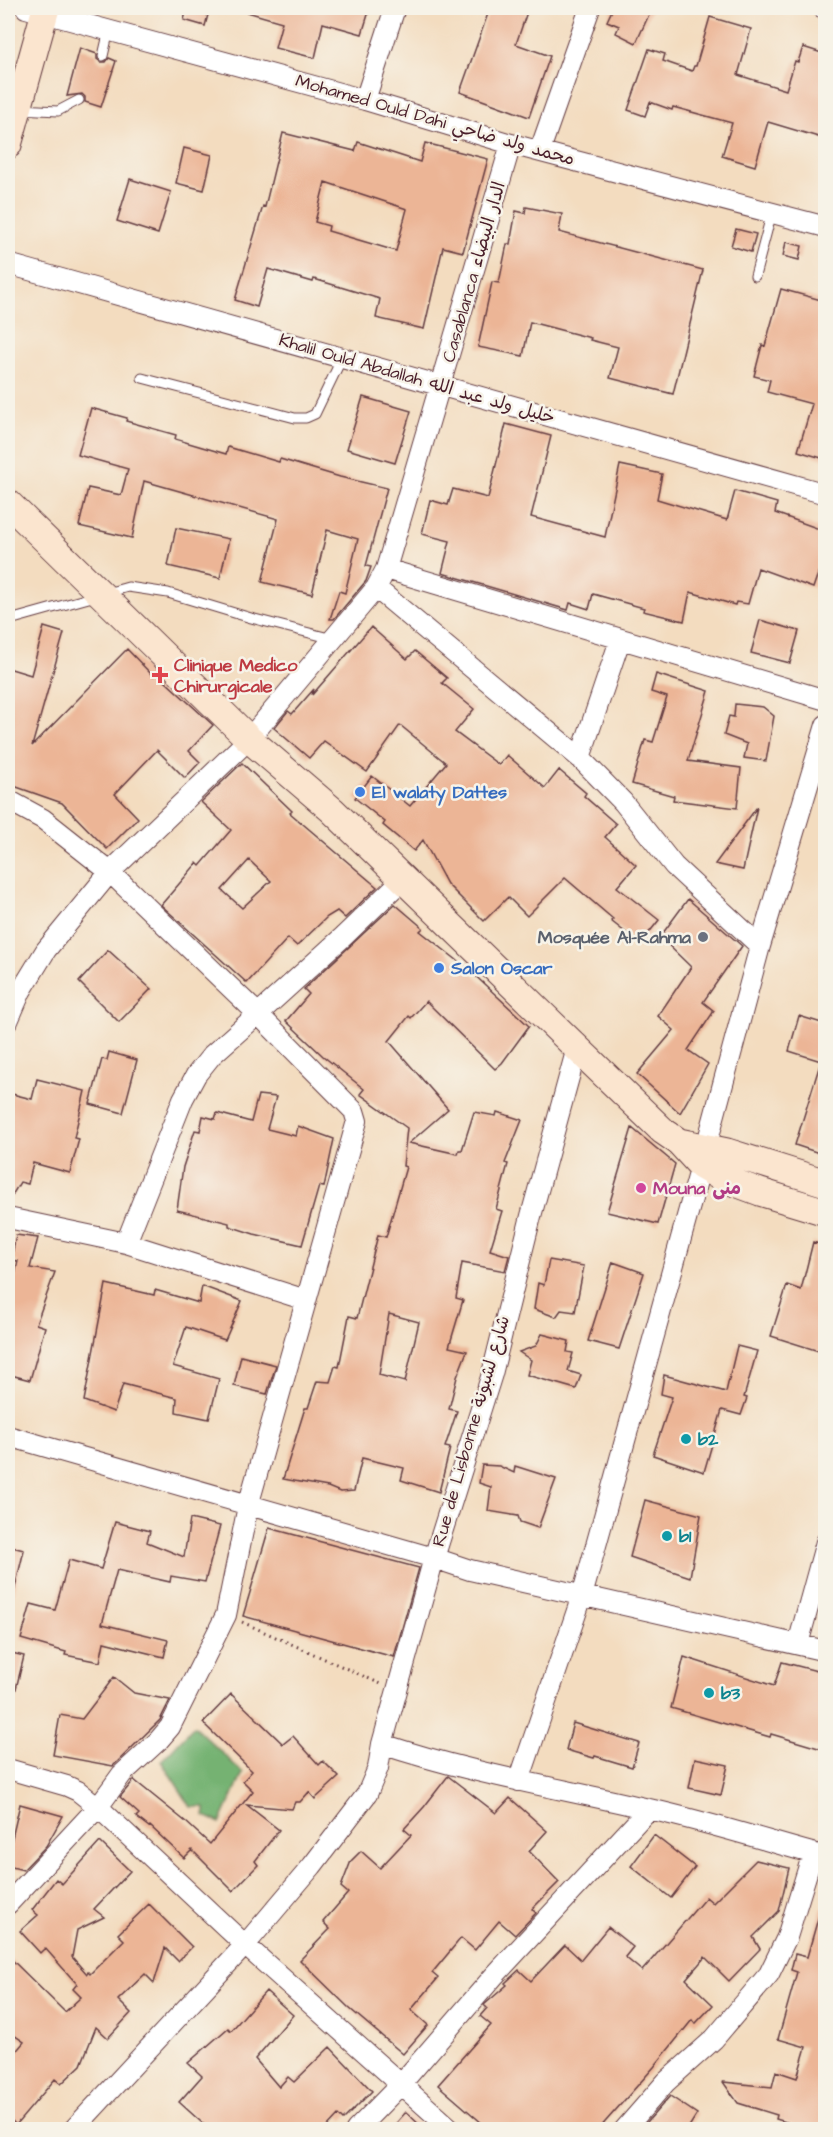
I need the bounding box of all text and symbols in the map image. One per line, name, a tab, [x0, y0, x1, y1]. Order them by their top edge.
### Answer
street label: Mohamed Ould Dahi محمد ولد ضاحي	[292, 68, 578, 175]
street label: Casablanca الدار البيضاء	[436, 179, 512, 365]
street label: Khalil Ould Abdallah خليل ولد عبد الله	[276, 328, 558, 430]
place label: Clinique Medico Chirurgicale	[174, 653, 298, 700]
marker: Clinique Medico Chirurgicale	[151, 666, 169, 684]
place label: El walaty Dattes	[372, 780, 507, 806]
marker: El walaty Dattes	[353, 785, 367, 799]
place label: Mosquée Al-Rahma	[538, 925, 692, 950]
marker: Mosquée Al-Rahma	[696, 930, 710, 944]
place label: Salon Oscar	[450, 956, 553, 981]
marker: Salon Oscar	[432, 961, 446, 975]
place label: Mouna منى	[653, 1176, 741, 1201]
marker: Mouna منى	[634, 1181, 648, 1195]
street label: Rue de Lisbonne شارع لشبونة	[426, 1313, 516, 1549]
place label: b2	[698, 1427, 719, 1452]
marker: b2	[679, 1432, 693, 1446]
place label: b1	[679, 1524, 692, 1549]
marker: b1	[660, 1529, 674, 1543]
place label: b3	[721, 1681, 741, 1706]
marker: b3	[702, 1686, 716, 1700]

